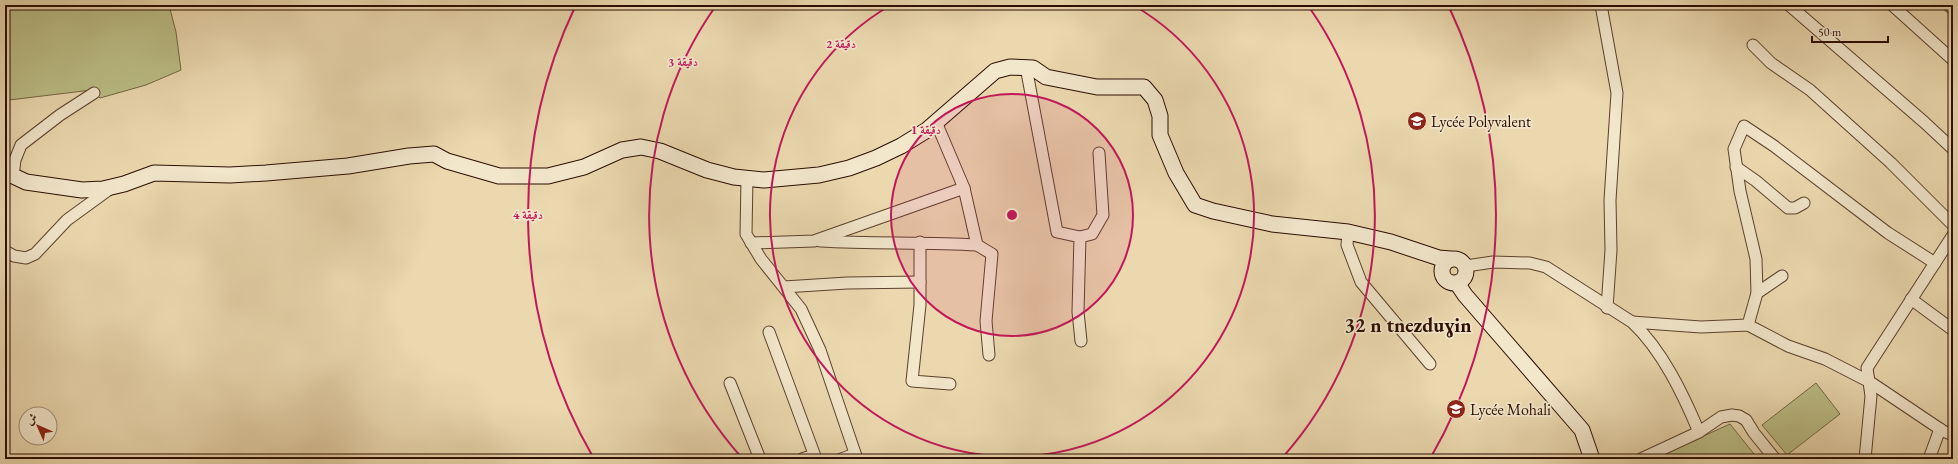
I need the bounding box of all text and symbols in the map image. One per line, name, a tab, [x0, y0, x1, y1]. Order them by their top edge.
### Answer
scale bar	[1812, 18, 1888, 44]
text: 50 m	[1818, 24, 1842, 40]
text: 2 دقيقة	[826, 36, 856, 52]
text: 3 دقيقة	[668, 54, 698, 70]
school or university icon: Lycée Polyvalent	[1406, 110, 1428, 132]
place label: Lycée Polyvalent	[1431, 111, 1531, 132]
text: 1 دقيقة	[911, 122, 941, 138]
text: 4 دقيقة	[513, 207, 543, 223]
centre of rings	[1005, 208, 1019, 222]
district label: 32 n tnezduɣin	[1344, 312, 1472, 338]
school or university icon: Lycée Mohali	[1445, 398, 1467, 420]
place label: Lycée Mohali	[1470, 399, 1551, 420]
north arrow	[18, 406, 58, 446]
text: ش	[22, 410, 40, 428]

